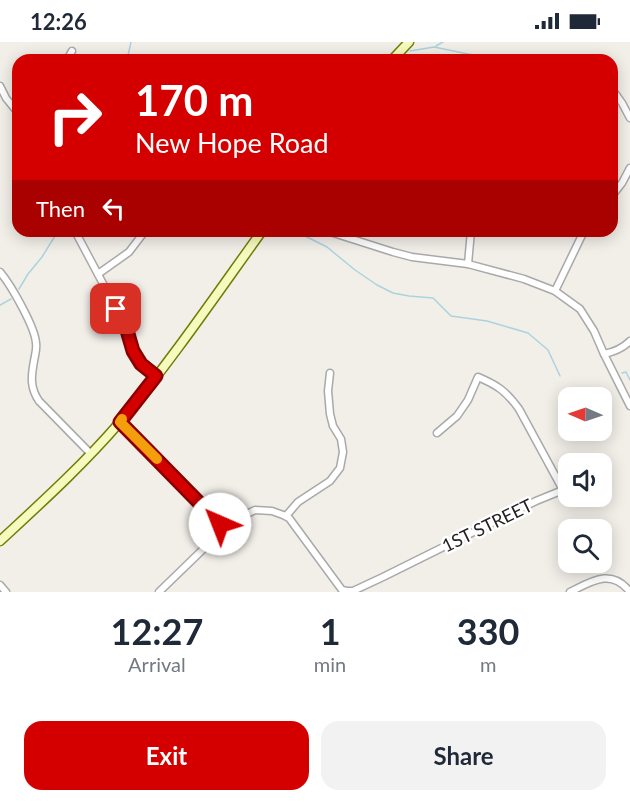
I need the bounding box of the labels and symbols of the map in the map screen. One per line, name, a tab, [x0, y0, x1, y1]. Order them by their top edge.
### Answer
pin	[90, 283, 141, 334]
north arrow	[558, 387, 612, 441]
position arrow	[188, 492, 252, 556]
street label: 1ST STREET	[438, 493, 536, 556]

